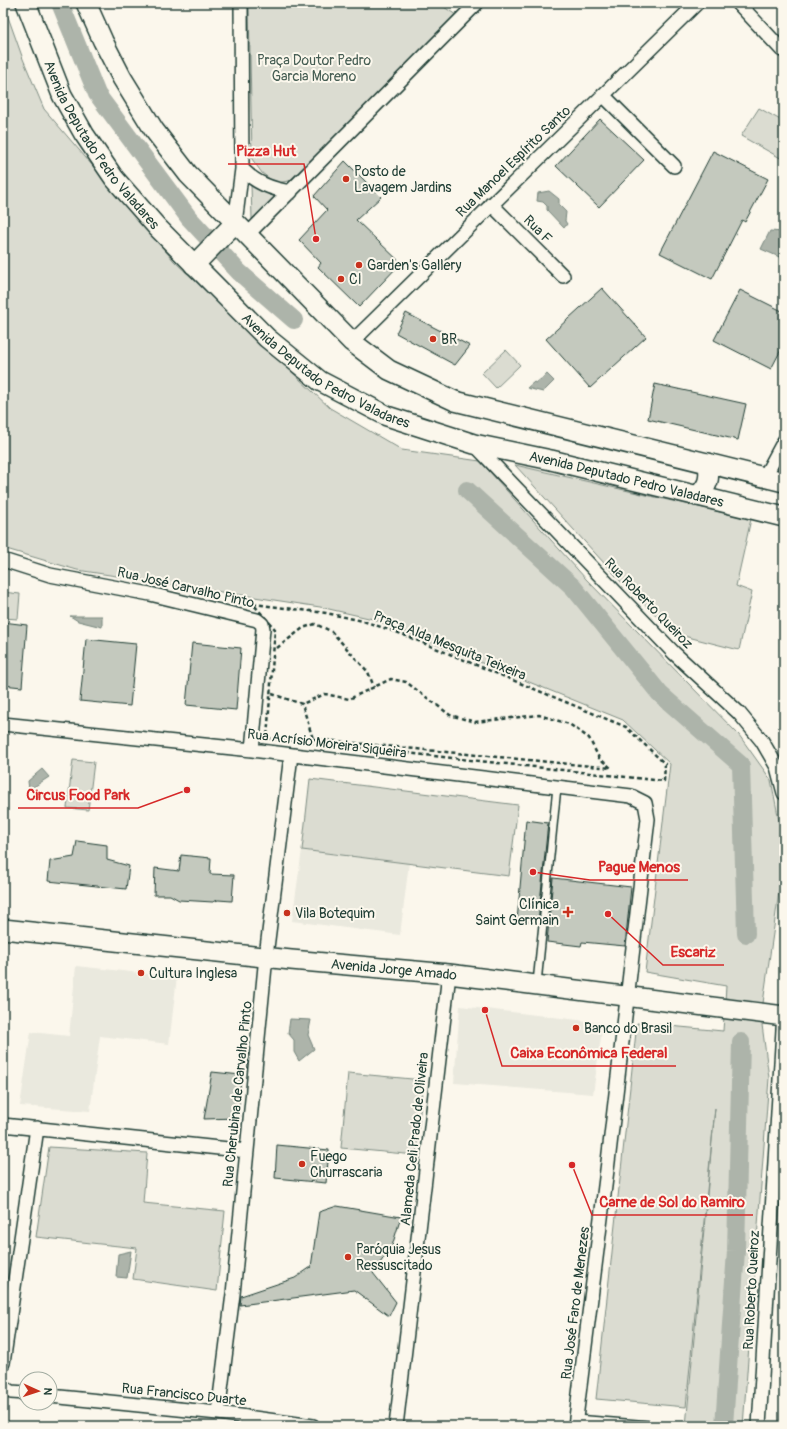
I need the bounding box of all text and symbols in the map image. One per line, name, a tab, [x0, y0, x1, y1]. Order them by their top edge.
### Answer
park label: Praça Doutor Pedro Garcia Moreno	[257, 52, 371, 85]
street label: Avenida Deputado Pedro Valadares	[40, 58, 163, 233]
street label: Rua Manoel Espírito Santo	[452, 102, 575, 221]
callout: Pizza Hut	[228, 137, 304, 164]
text: Pizza Hut	[236, 142, 297, 161]
place label: Posto de Lavagem Jardins	[354, 163, 452, 196]
marker: Posto de Lavagem Jardins	[341, 174, 351, 184]
street label: Rua F	[520, 212, 555, 247]
place label: Garden's Gallery	[367, 257, 461, 274]
marker: Garden's Gallery	[354, 260, 364, 270]
place label: CI	[349, 271, 362, 288]
marker: CI	[336, 274, 346, 284]
street label: Avenida Deputado Pedro Valadares	[238, 310, 413, 432]
place label: BR	[441, 331, 457, 348]
marker: BR	[428, 334, 438, 344]
street label: Avenida Deputado Pedro Valadares	[528, 448, 726, 511]
street label: Rua Roberto Queiroz	[601, 554, 696, 652]
street label: Rua José Carvalho Pinto	[116, 563, 257, 612]
street label: Praça Alda Mesquita Teixeira	[371, 607, 529, 684]
street label: Rua Acrísio Moreira Siqueira	[246, 725, 408, 762]
callout: Circus Food Park	[18, 781, 138, 808]
text: Circus Food Park	[26, 786, 131, 805]
callout: Pague Menos	[590, 853, 688, 880]
text: Pague Menos	[598, 858, 680, 877]
place label: Clínica Saint Germain	[475, 896, 559, 929]
place label: Vila Botequim	[295, 905, 375, 922]
marker: Clínica Saint Germain	[562, 906, 574, 918]
marker: Vila Botequim	[282, 908, 292, 918]
callout: Escariz	[663, 938, 724, 965]
text: Escariz	[671, 943, 716, 962]
street label: Avenida Jorge Amado	[330, 956, 458, 984]
place label: Cultura Inglesa	[149, 965, 237, 982]
marker: Cultura Inglesa	[136, 968, 146, 978]
street label: Rua Cherubina de Carvalho Pinto	[219, 1000, 256, 1188]
place label: Banco do Brasil	[584, 1020, 672, 1037]
marker: Banco do Brasil	[571, 1023, 581, 1033]
callout: Caixa Econômica Federal	[502, 1039, 676, 1066]
text: Caixa Econômica Federal	[510, 1044, 668, 1063]
street label: Alameda Celi Prado de Oliveira	[397, 1051, 432, 1227]
place label: Fuego Churrascaria	[310, 1148, 383, 1181]
marker: Fuego Churrascaria	[297, 1159, 307, 1169]
callout: Carne de Sol do Ramiro	[592, 1188, 753, 1215]
text: Carne de Sol do Ramiro	[599, 1193, 745, 1212]
street label: Rua José Faro de Menezes	[558, 1225, 593, 1381]
street label: Rua Roberto Queiroz	[740, 1230, 763, 1350]
place label: Paróquia Jesus Ressuscitado	[356, 1241, 442, 1274]
marker: Paróquia Jesus Ressuscitado	[343, 1252, 353, 1262]
north arrow	[18, 1371, 58, 1411]
street label: Rua Francisco Duarte	[121, 1379, 247, 1410]
text: N	[41, 1387, 54, 1396]

